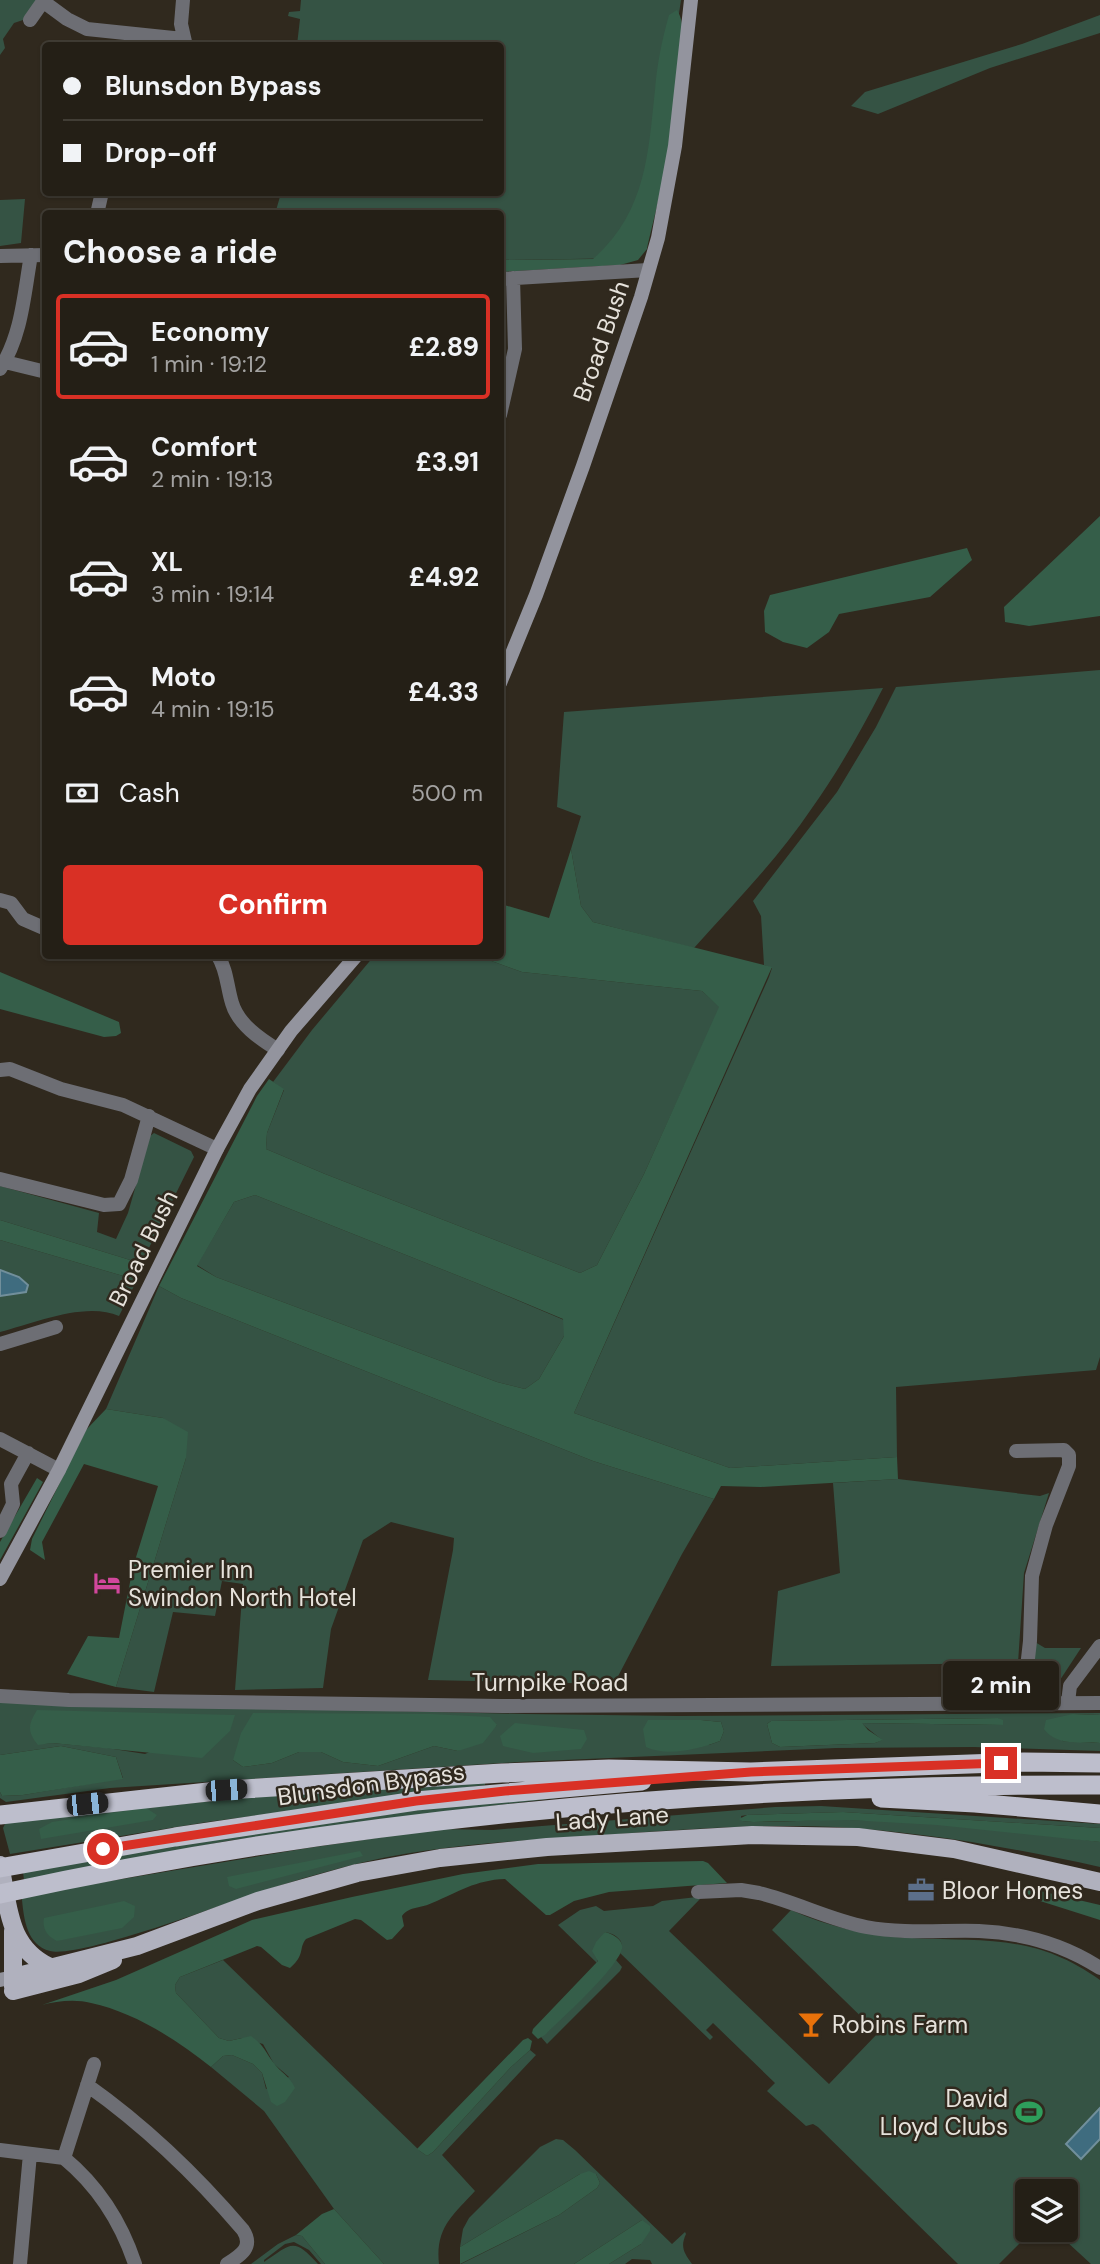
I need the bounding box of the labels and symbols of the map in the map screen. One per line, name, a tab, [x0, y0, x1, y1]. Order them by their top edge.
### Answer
street label: Broad Bush	[566, 277, 636, 405]
street label: Broad Bush	[102, 1185, 184, 1311]
place label: Premier Inn Swindon North Hotel	[128, 1554, 357, 1613]
hotel icon: Premier Inn Swindon North Hotel	[92, 1568, 122, 1598]
callout: 2 min	[943, 1662, 1059, 1710]
street label: Turnpike Road	[472, 1667, 628, 1698]
route end	[985, 1747, 1017, 1779]
street label: Blunsdon Bypass	[275, 1756, 467, 1812]
car	[205, 1778, 248, 1802]
car	[66, 1791, 109, 1817]
street label: Lady Lane	[554, 1799, 670, 1837]
route start	[87, 1833, 119, 1865]
office icon: Bloor Homes	[906, 1875, 936, 1905]
place label: Bloor Homes	[942, 1875, 1083, 1906]
bar icon: Robins Farm	[796, 2009, 826, 2039]
place label: Robins Farm	[832, 2009, 968, 2040]
place label: David Lloyd Clubs	[880, 2083, 1008, 2142]
sports icon: David Lloyd Clubs	[1014, 2097, 1044, 2127]

